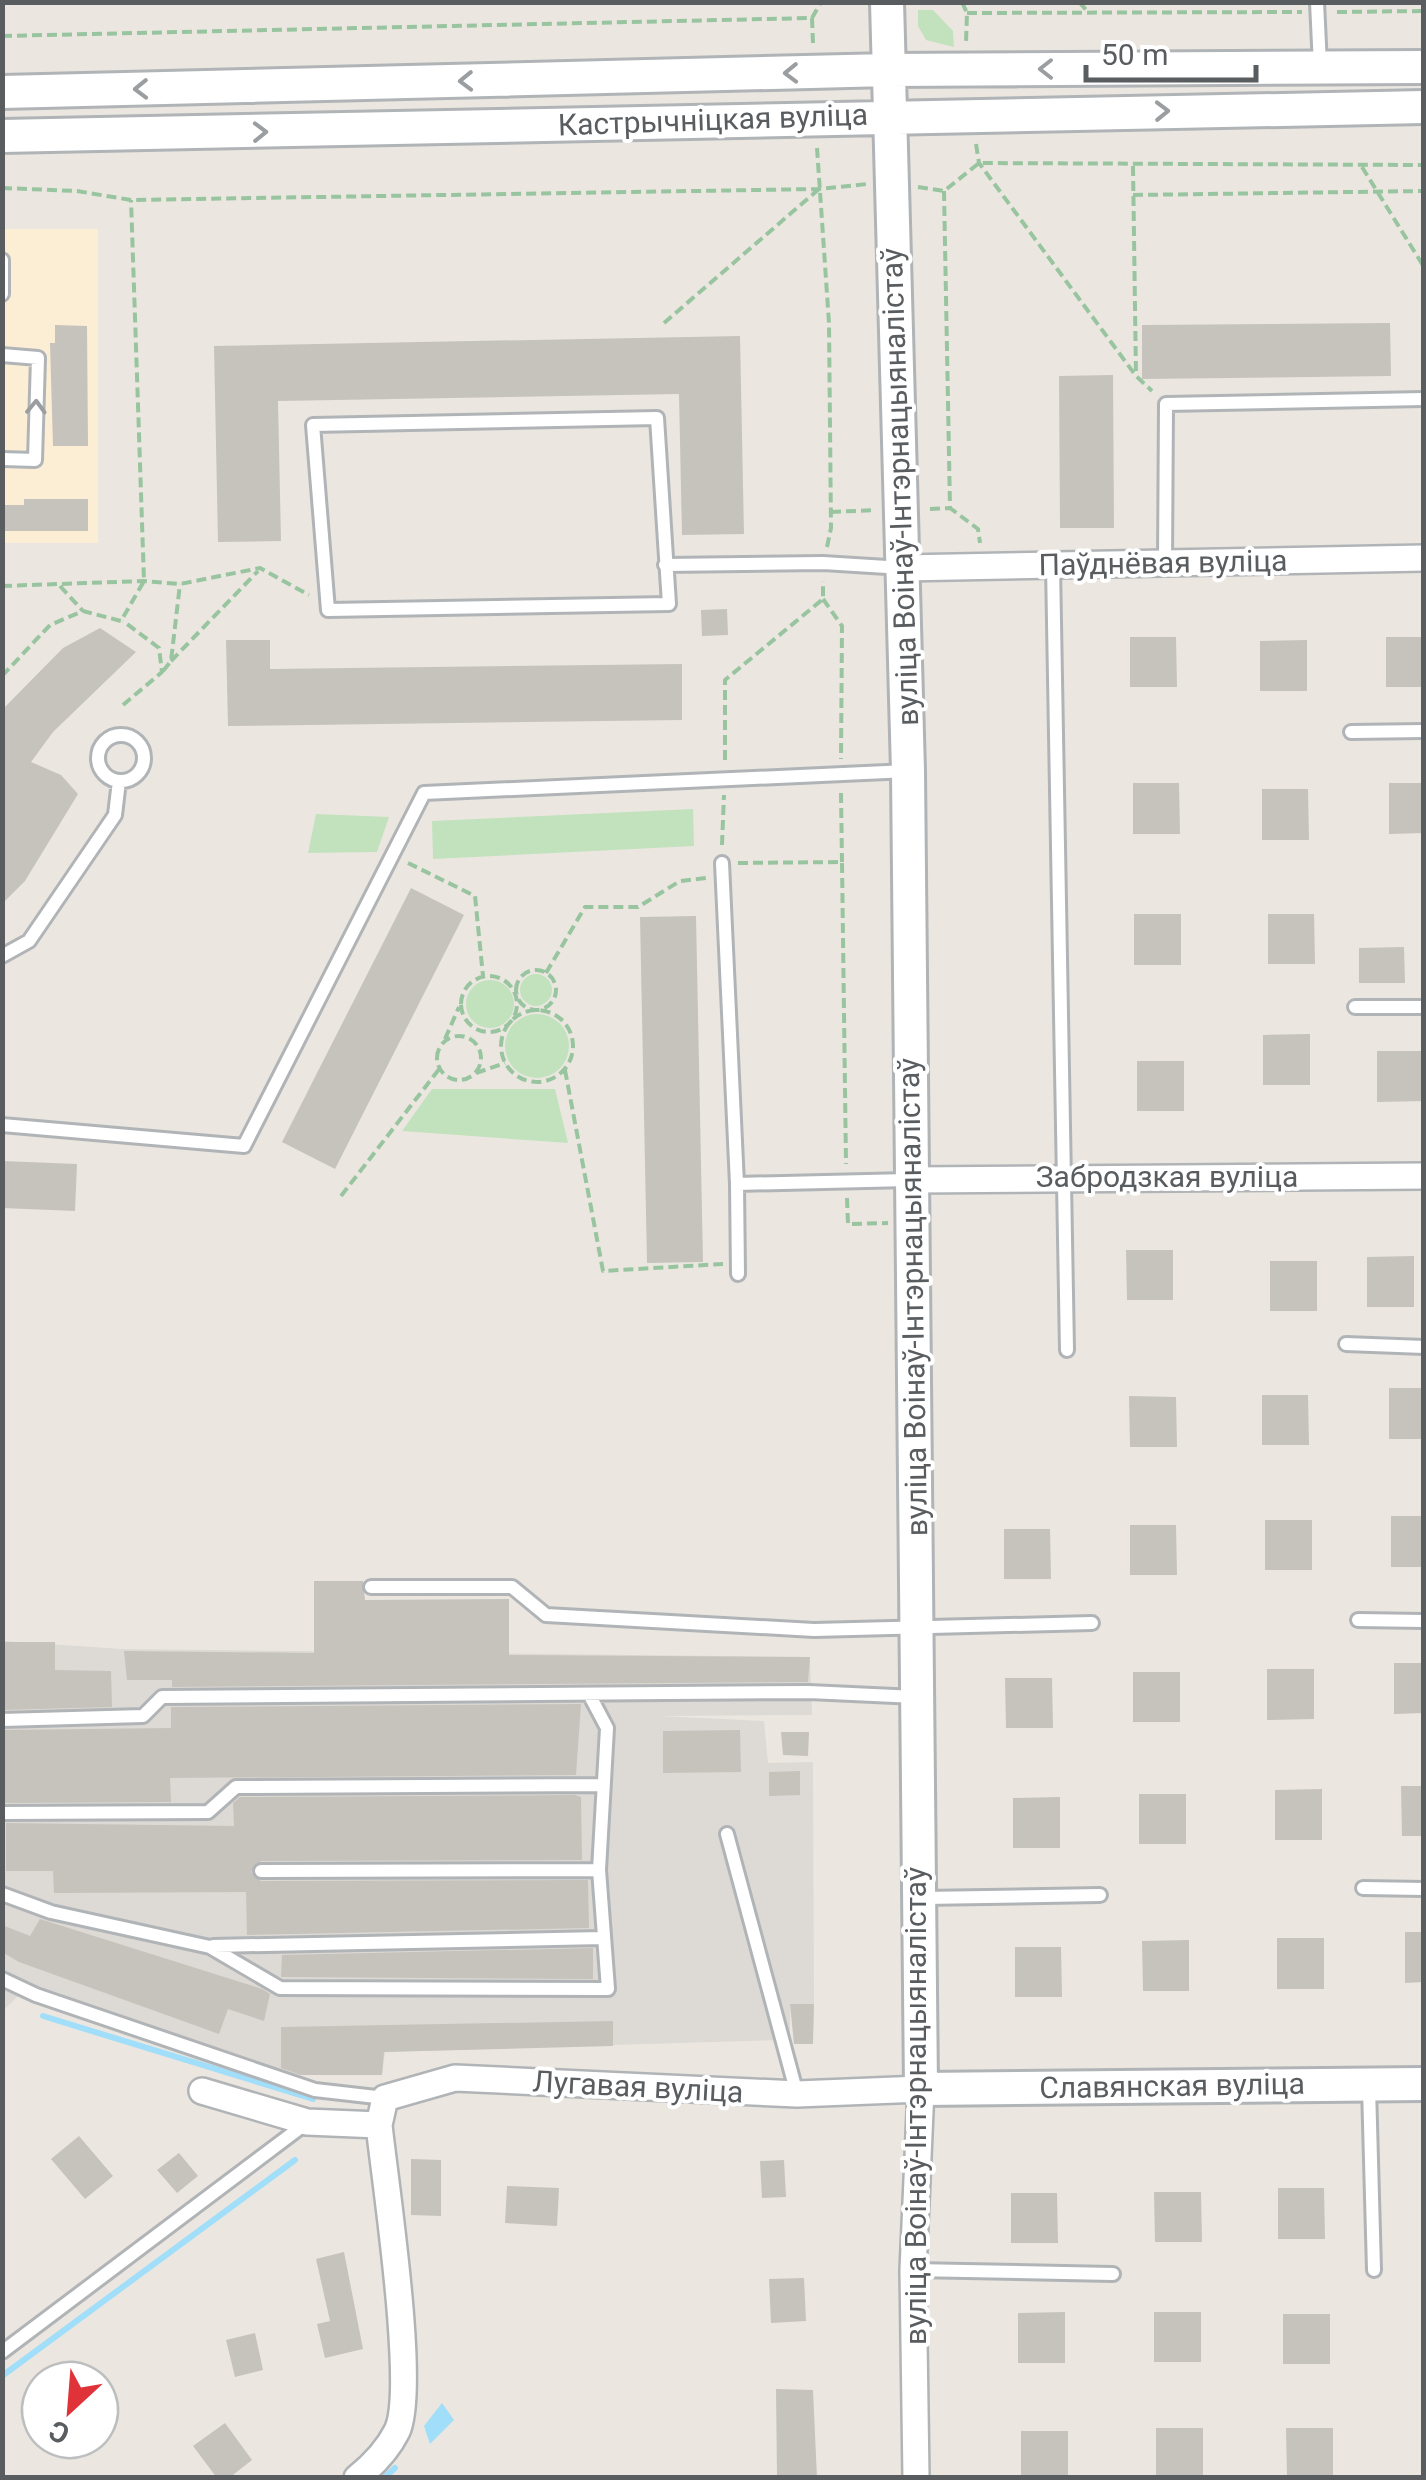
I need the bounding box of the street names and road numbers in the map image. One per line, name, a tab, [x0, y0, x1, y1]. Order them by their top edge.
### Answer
street label: Кастрычніцкая вуліца	[557, 97, 869, 142]
street label: вуліца Воінаў-Інтэрнацыяналістаў	[874, 247, 925, 727]
street label: Паўднёвая вуліца	[1038, 543, 1288, 582]
street label: вуліца Воінаў-Інтэрнацыяналістаў	[891, 1058, 934, 1536]
street label: Забродзкая вуліца	[1036, 1159, 1298, 1194]
street label: вуліца Воінаў-Інтэрнацыяналістаў	[898, 1867, 933, 2345]
street label: Лугавая вуліца	[532, 2064, 744, 2109]
street label: Славянская вуліца	[1039, 2066, 1305, 2105]

